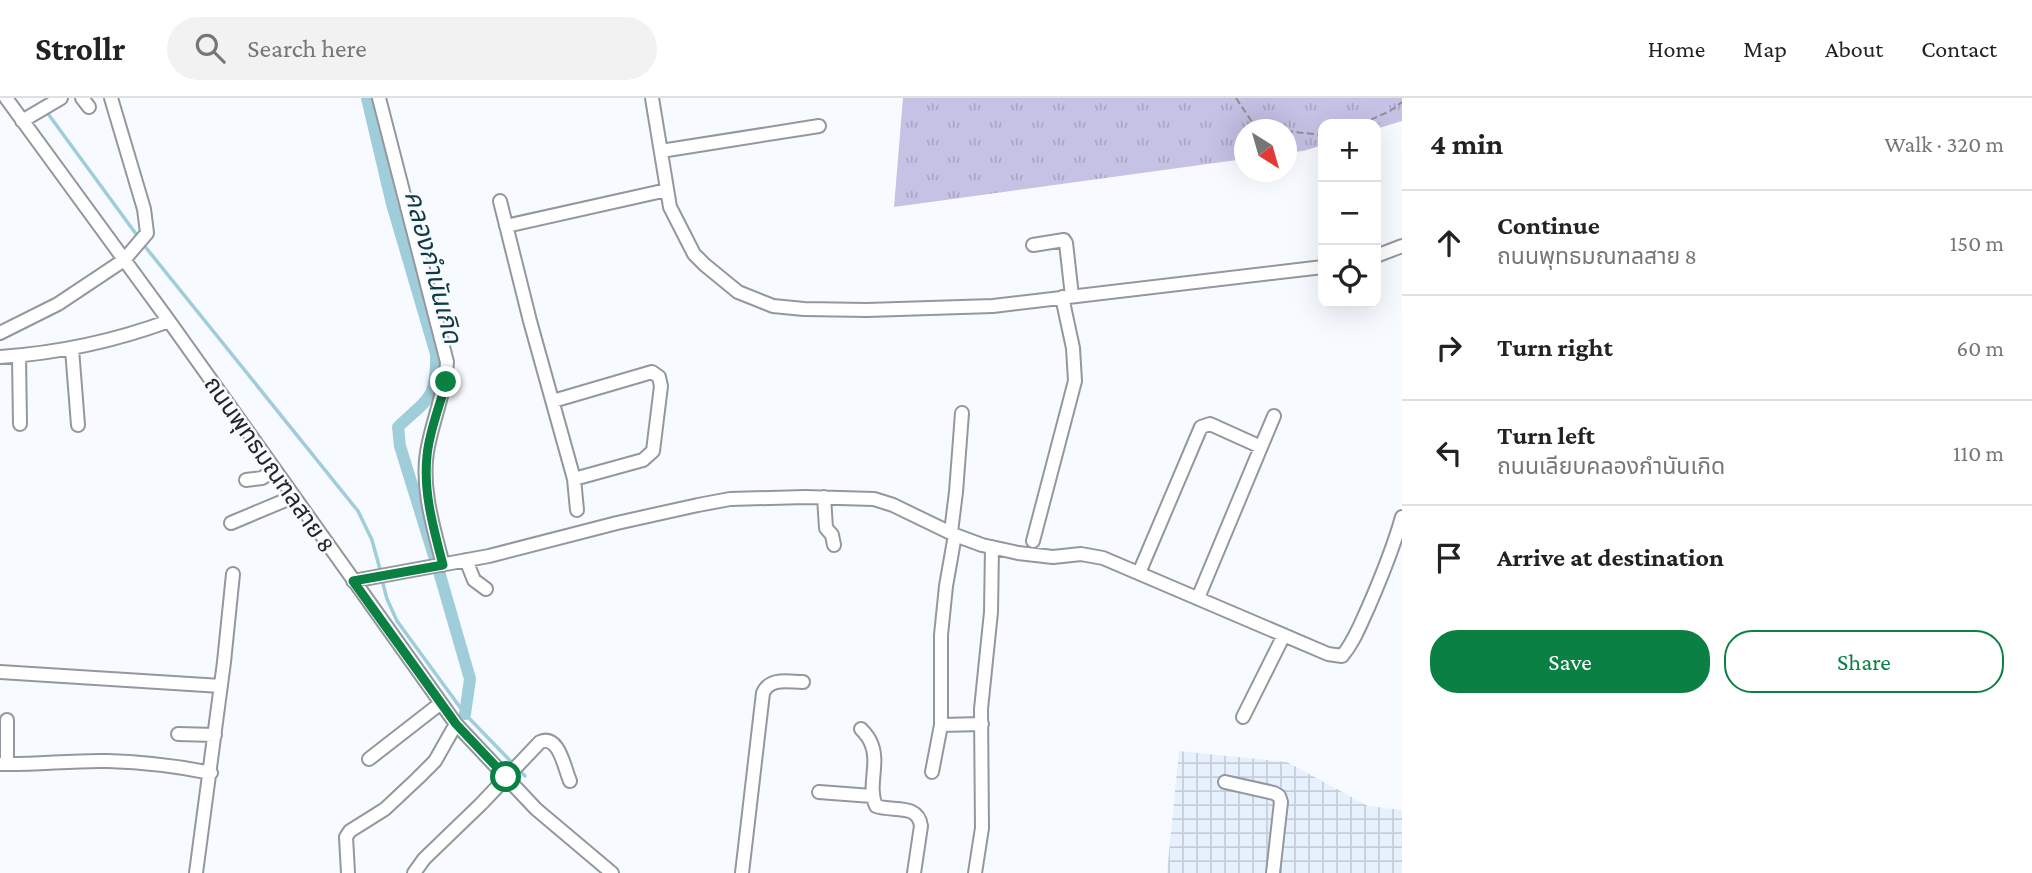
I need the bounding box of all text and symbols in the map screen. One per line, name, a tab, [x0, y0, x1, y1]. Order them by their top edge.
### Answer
search box	[167, 17, 657, 80]
icon: search	[191, 29, 229, 67]
text: Strollr	[35, 30, 125, 67]
text: Search here	[247, 34, 367, 63]
text: Home	[1648, 35, 1705, 62]
text: Map	[1743, 35, 1787, 62]
text: About	[1825, 35, 1883, 62]
text: Contact	[1921, 35, 1997, 62]
north arrow	[1234, 119, 1297, 182]
map controls	[1318, 119, 1381, 308]
button: +	[1318, 119, 1381, 182]
text: 4 min	[1430, 127, 1503, 160]
text: Walk · 320 m	[1885, 131, 2004, 157]
button: −	[1318, 182, 1381, 245]
water label: คลองกำนันเกิด	[399, 187, 468, 348]
text: Continue	[1497, 211, 1600, 240]
icon: ahead	[1430, 224, 1468, 262]
text: 150 m	[1950, 230, 2004, 256]
text: ถนนพุทธมณฑลสาย 8	[1497, 243, 1697, 269]
button: locate	[1318, 245, 1381, 308]
icon: right	[1430, 329, 1468, 367]
text: Turn right	[1497, 333, 1613, 362]
text: 60 m	[1957, 335, 2004, 361]
route end	[430, 366, 461, 397]
street label: ถนนพุทธมณฑลสาย 8	[197, 371, 341, 558]
text: Turn left	[1497, 421, 1595, 450]
icon: left	[1430, 434, 1468, 472]
text: 110 m	[1953, 440, 2004, 466]
text: ถนนเลียบคลองกำนันเกิด	[1497, 453, 1725, 479]
icon: arrive	[1430, 539, 1468, 577]
text: Arrive at destination	[1497, 543, 1724, 572]
button: Save	[1430, 630, 1710, 693]
button: Share	[1724, 630, 2004, 693]
route start	[490, 761, 521, 792]

